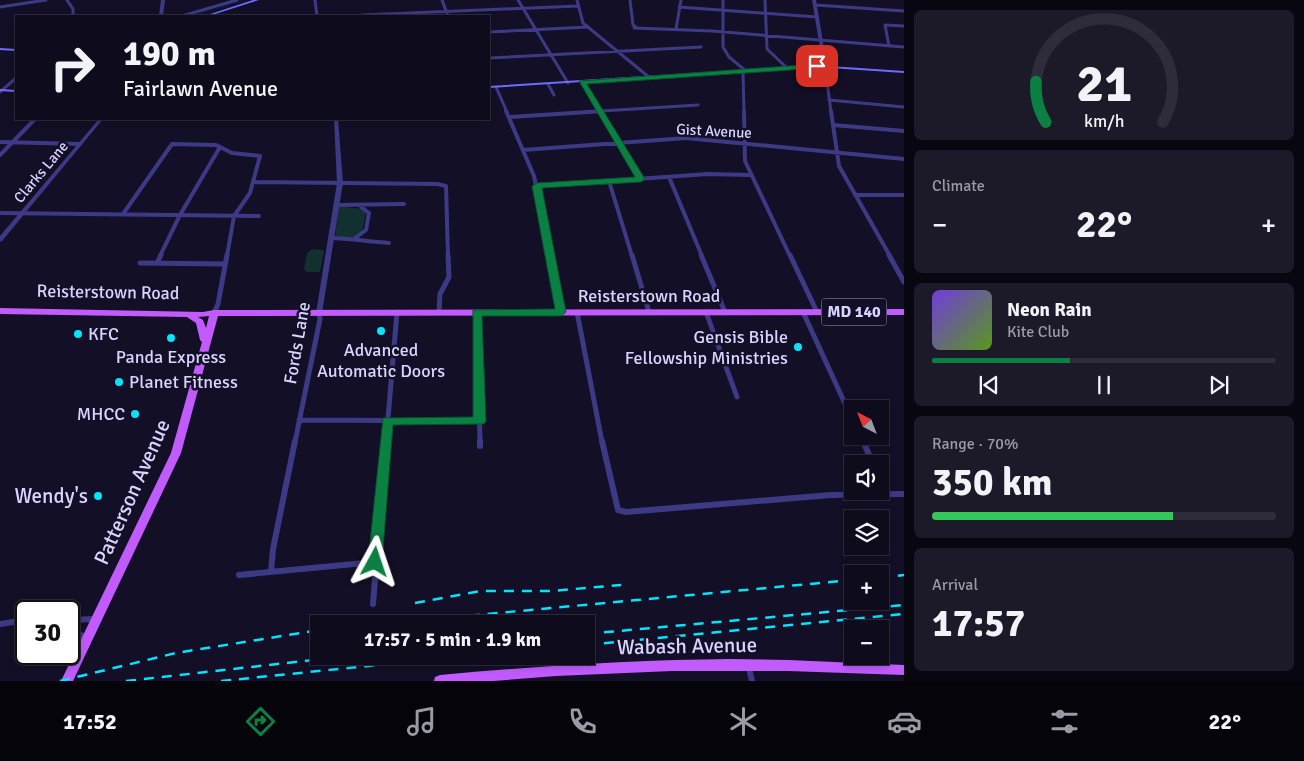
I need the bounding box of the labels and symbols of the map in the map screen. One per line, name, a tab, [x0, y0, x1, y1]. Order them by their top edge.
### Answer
pin	[796, 45, 838, 87]
street label: Gist Avenue	[676, 120, 752, 142]
street label: Clarks Lane	[10, 138, 72, 206]
street label: Reisterstown Road	[37, 280, 179, 304]
street label: Reisterstown Road	[578, 285, 720, 307]
road number: MD 140	[822, 298, 886, 326]
street label: Fords Lane	[279, 300, 315, 386]
place label: KFC	[88, 323, 119, 345]
marker: Advanced Automatic Doors	[375, 325, 387, 337]
place label: Gensis Bible Fellowship Ministries	[625, 326, 788, 369]
marker: KFC	[72, 328, 84, 340]
marker: Panda Express	[165, 332, 177, 344]
place label: Advanced Automatic Doors	[317, 339, 445, 382]
marker: Gensis Bible Fellowship Ministries	[792, 341, 804, 353]
place label: Panda Express	[116, 346, 226, 368]
place label: Planet Fitness	[129, 371, 238, 393]
marker: Planet Fitness	[113, 376, 125, 388]
north arrow	[844, 400, 889, 445]
place label: MHCC	[77, 403, 125, 425]
marker: MHCC	[129, 408, 141, 420]
street label: Patterson Avenue	[88, 415, 176, 569]
place label: Wendy's	[15, 483, 88, 509]
marker: Wendy's	[92, 490, 104, 502]
position arrow	[348, 535, 400, 587]
speed limit sign: 30	[15, 600, 80, 665]
street label: Wabash Avenue	[617, 632, 757, 660]

